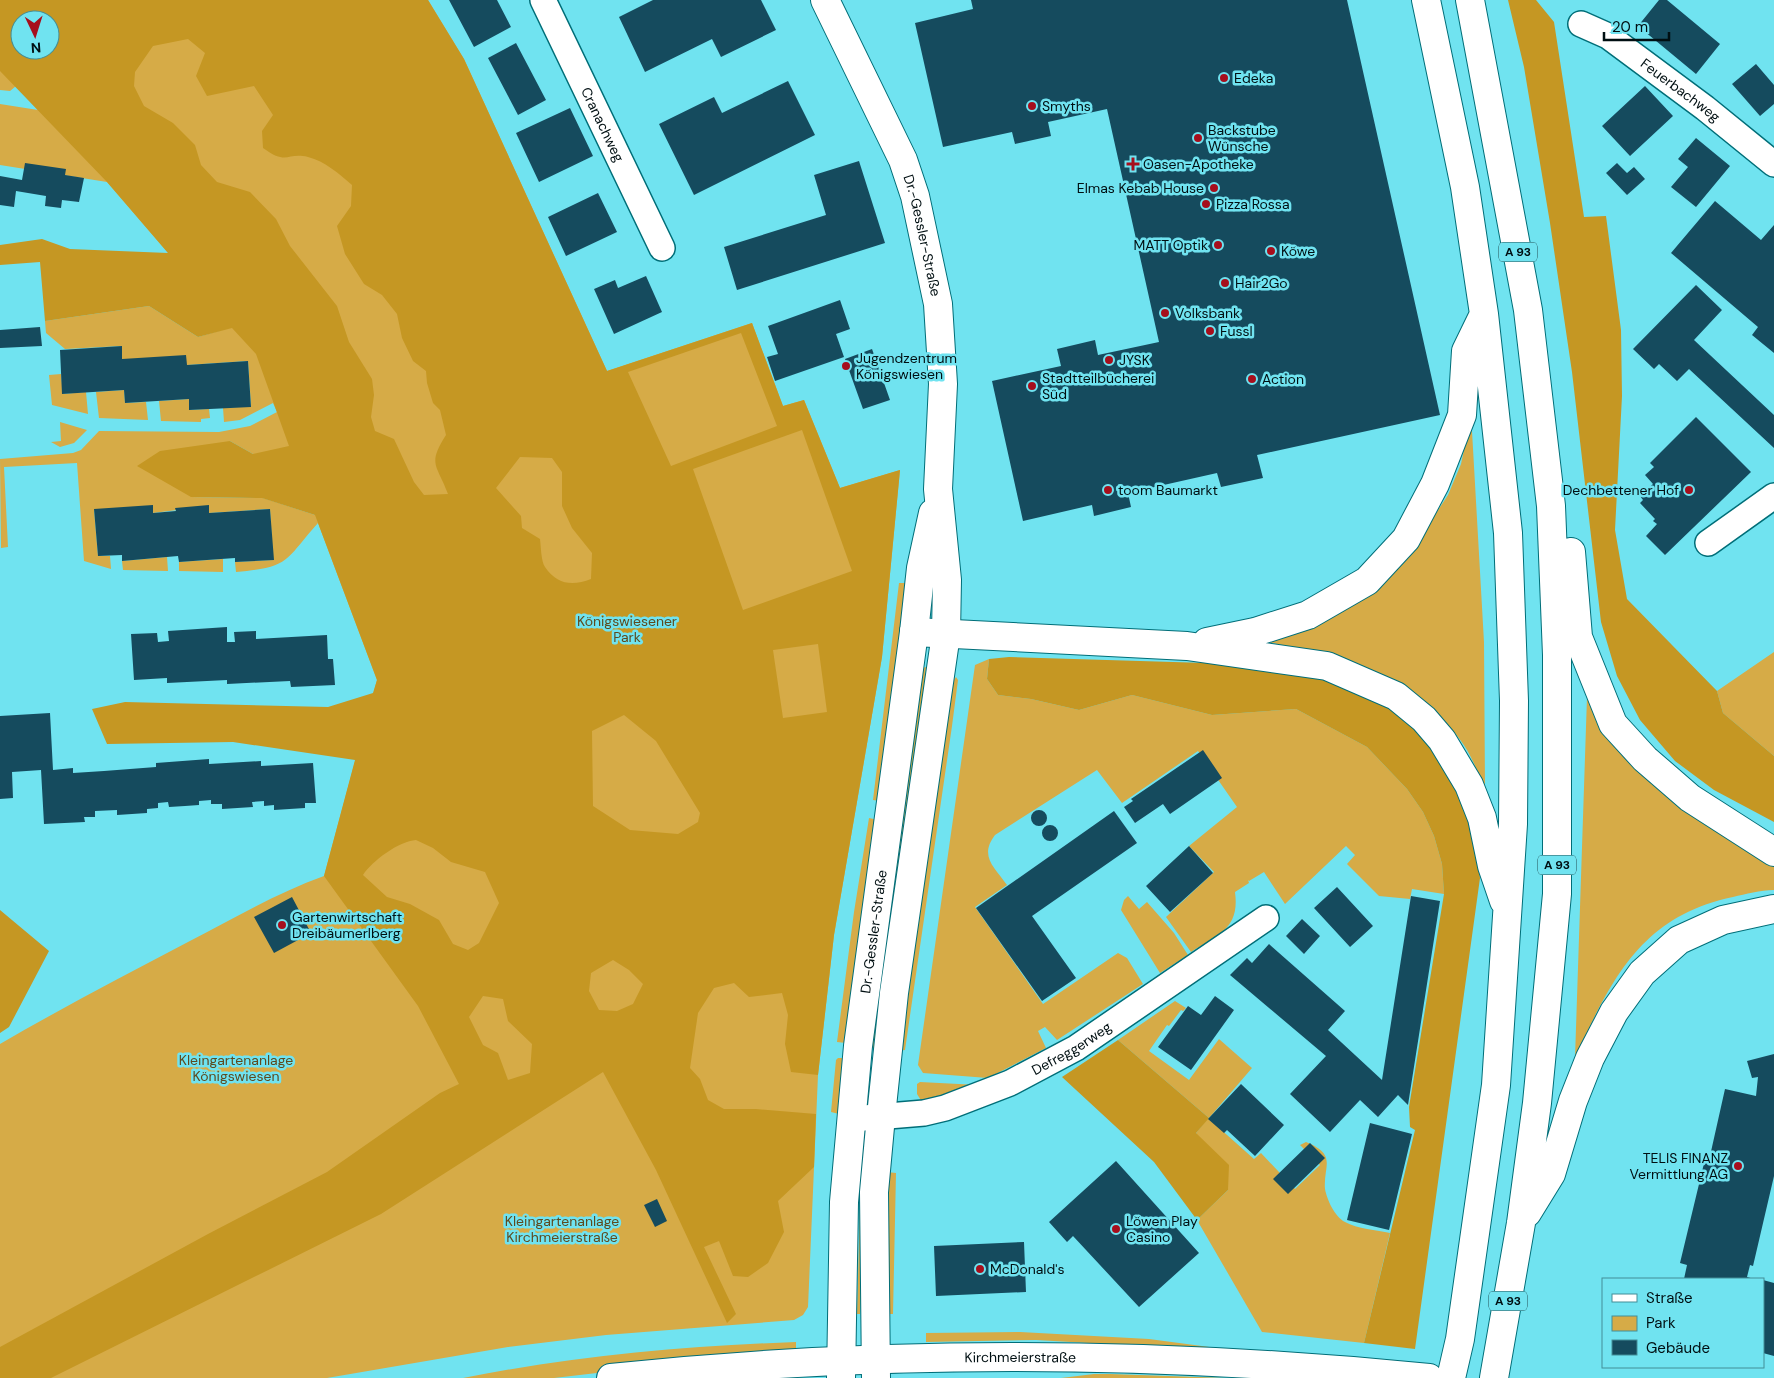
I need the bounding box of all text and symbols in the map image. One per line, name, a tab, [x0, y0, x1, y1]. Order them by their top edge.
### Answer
north arrow	[10, 10, 60, 60]
scale bar	[1604, 10, 1669, 42]
text: 20 m	[1612, 17, 1648, 37]
text: N	[30, 39, 42, 57]
street label: Feuerbachweg	[1637, 54, 1724, 126]
place label: Edeka	[1234, 69, 1273, 87]
marker: Edeka	[1218, 72, 1230, 84]
street label: Cranachweg	[577, 84, 628, 165]
place label: Smyths	[1042, 97, 1091, 115]
marker: Smyths	[1026, 100, 1038, 112]
place label: Backstube Wünsche	[1208, 121, 1276, 155]
marker: Backstube Wünsche	[1192, 132, 1204, 144]
place label: Oasen-Apotheke	[1143, 155, 1254, 173]
marker: Oasen-Apotheke	[1127, 158, 1139, 170]
street label: Dr.-Gessler-Straße	[899, 172, 945, 298]
place label: Elmas Kebab House	[1077, 179, 1204, 197]
marker: Elmas Kebab House	[1208, 182, 1220, 194]
place label: Pizza Rossa	[1216, 195, 1290, 213]
marker: Pizza Rossa	[1200, 198, 1212, 210]
place label: MATT Optik	[1133, 236, 1208, 254]
marker: MATT Optik	[1212, 239, 1224, 251]
place label: Köwe	[1281, 242, 1315, 260]
road number: A 93	[1499, 242, 1537, 262]
marker: Köwe	[1265, 245, 1277, 257]
place label: Hair2Go	[1235, 274, 1288, 292]
marker: Hair2Go	[1219, 277, 1231, 289]
place label: Volksbank	[1175, 304, 1240, 322]
marker: Volksbank	[1159, 307, 1171, 319]
place label: Fussl	[1220, 322, 1253, 340]
marker: Fussl	[1204, 325, 1216, 337]
place label: Jugendzentrum Königswiesen	[856, 349, 957, 383]
place label: JYSK	[1119, 351, 1150, 369]
marker: JYSK	[1103, 354, 1115, 366]
marker: Jugendzentrum Königswiesen	[840, 360, 852, 372]
place label: Stadtteilbücherei Süd	[1042, 369, 1154, 403]
place label: Action	[1262, 370, 1304, 388]
marker: Action	[1246, 373, 1258, 385]
marker: Stadtteilbücherei Süd	[1026, 380, 1038, 392]
place label: toom Baumarkt	[1118, 481, 1218, 499]
place label: Dechbettener Hof	[1563, 481, 1679, 499]
marker: toom Baumarkt	[1102, 484, 1114, 496]
marker: Dechbettener Hof	[1683, 484, 1695, 496]
park label: Königswiesener Park	[577, 612, 677, 646]
road number: A 93	[1538, 856, 1576, 874]
street label: Dr.-Gessler-Straße	[856, 869, 891, 995]
place label: Gartenwirtschaft Dreibäumerlberg	[292, 908, 402, 942]
marker: Gartenwirtschaft Dreibäumerlberg	[276, 919, 288, 931]
street label: Defreggerweg	[1028, 1017, 1115, 1079]
park label: Kleingartenanlage Königswiesen	[179, 1051, 293, 1085]
place label: TELIS FINANZ Vermittlung AG	[1630, 1149, 1728, 1183]
marker: TELIS FINANZ Vermittlung AG	[1732, 1160, 1744, 1172]
park label: Kleingartenanlage Kirchmeierstraße	[505, 1212, 619, 1246]
place label: Löwen Play Casino	[1126, 1212, 1198, 1246]
marker: Löwen Play Casino	[1110, 1223, 1122, 1235]
place label: McDonald's	[990, 1260, 1065, 1278]
marker: McDonald's	[974, 1263, 986, 1275]
legend	[1602, 1278, 1764, 1368]
text: Straße	[1646, 1288, 1693, 1308]
road number: A 93	[1489, 1292, 1527, 1310]
text: Park	[1646, 1313, 1676, 1333]
text: Gebäude	[1646, 1338, 1710, 1358]
street label: Kirchmeierstraße	[964, 1348, 1076, 1366]

